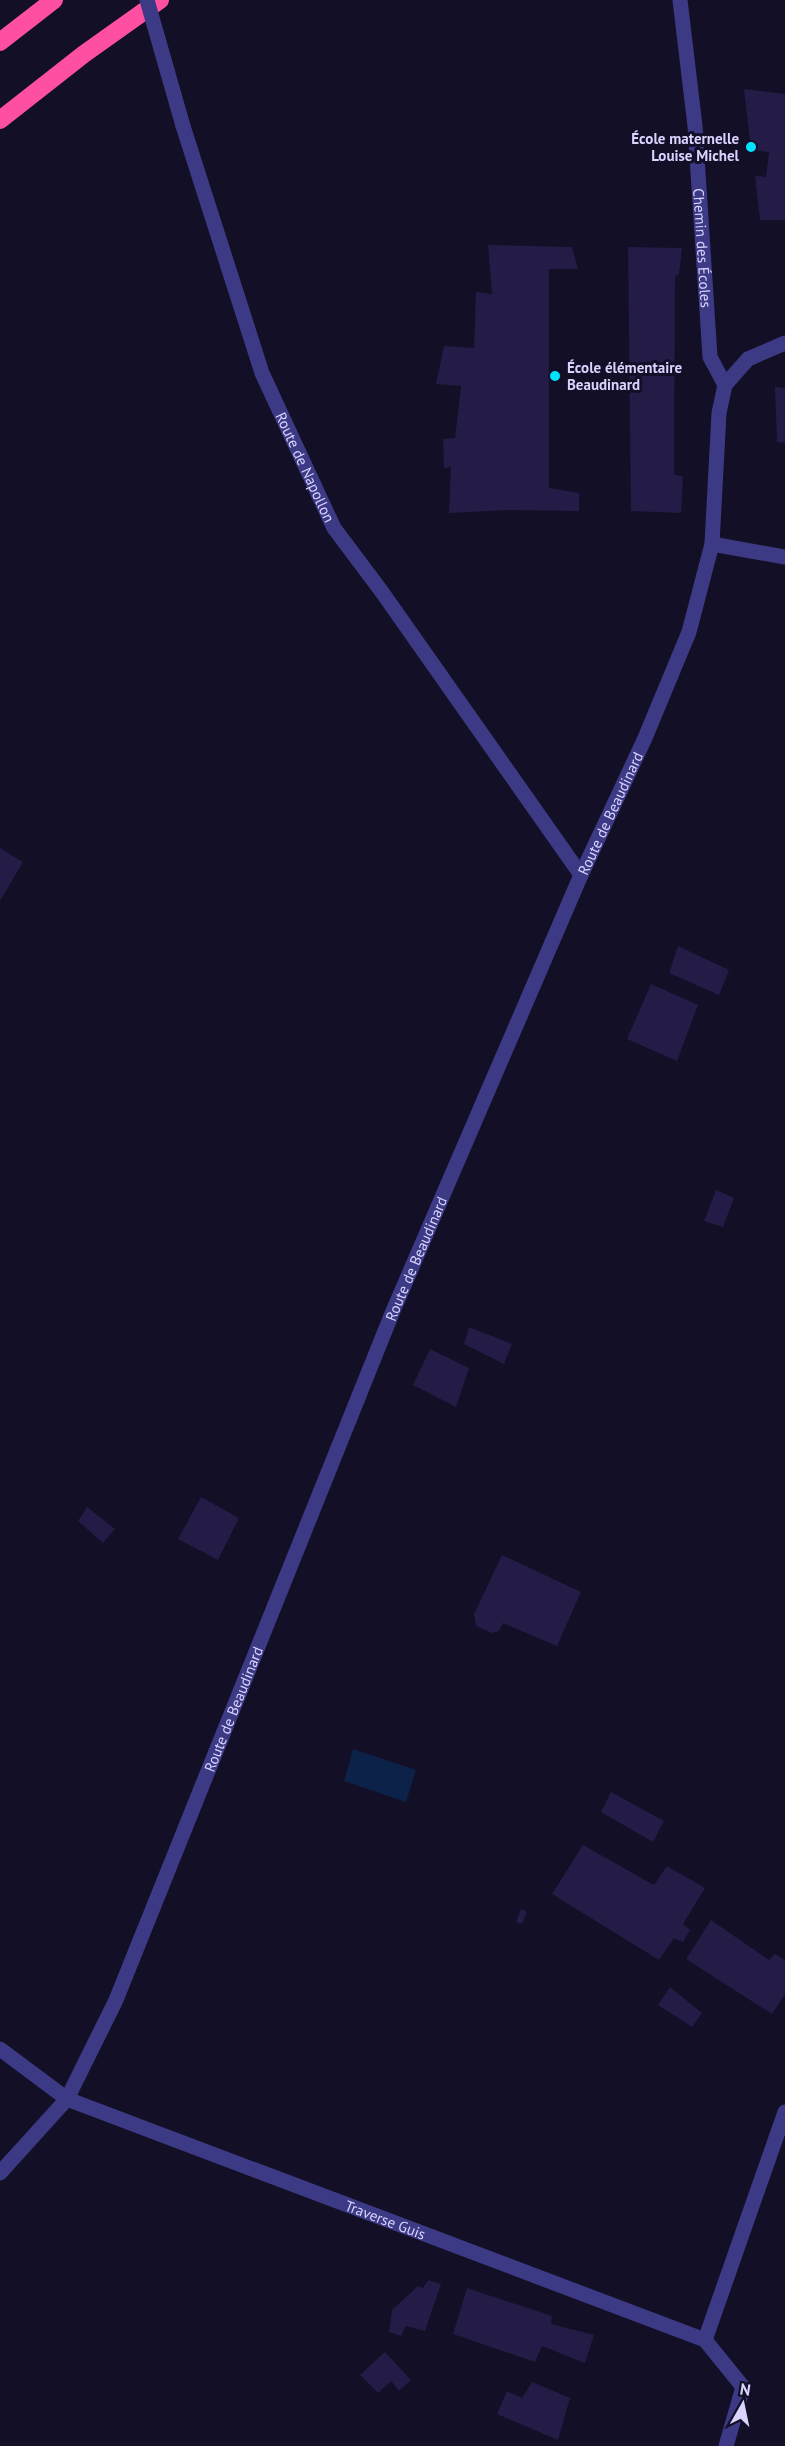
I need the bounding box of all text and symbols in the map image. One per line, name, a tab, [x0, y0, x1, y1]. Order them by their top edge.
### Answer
place label: École maternelle Louise Michel	[631, 129, 740, 165]
marker: École maternelle Louise Michel	[744, 140, 758, 154]
street label: Chemin des Écoles	[690, 187, 716, 308]
place label: École élémentaire Beaudinard	[567, 358, 682, 394]
marker: École élémentaire Beaudinard	[548, 369, 562, 383]
street label: Route de Napollon	[272, 409, 339, 525]
street label: Route de Beaudinard	[573, 749, 647, 878]
street label: Route de Beaudinard	[381, 1193, 451, 1324]
street label: Route de Beaudinard	[199, 1643, 267, 1774]
street label: Traverse Guis	[342, 2195, 428, 2243]
north arrow	[713, 2374, 773, 2434]
text: N	[739, 2378, 752, 2400]

